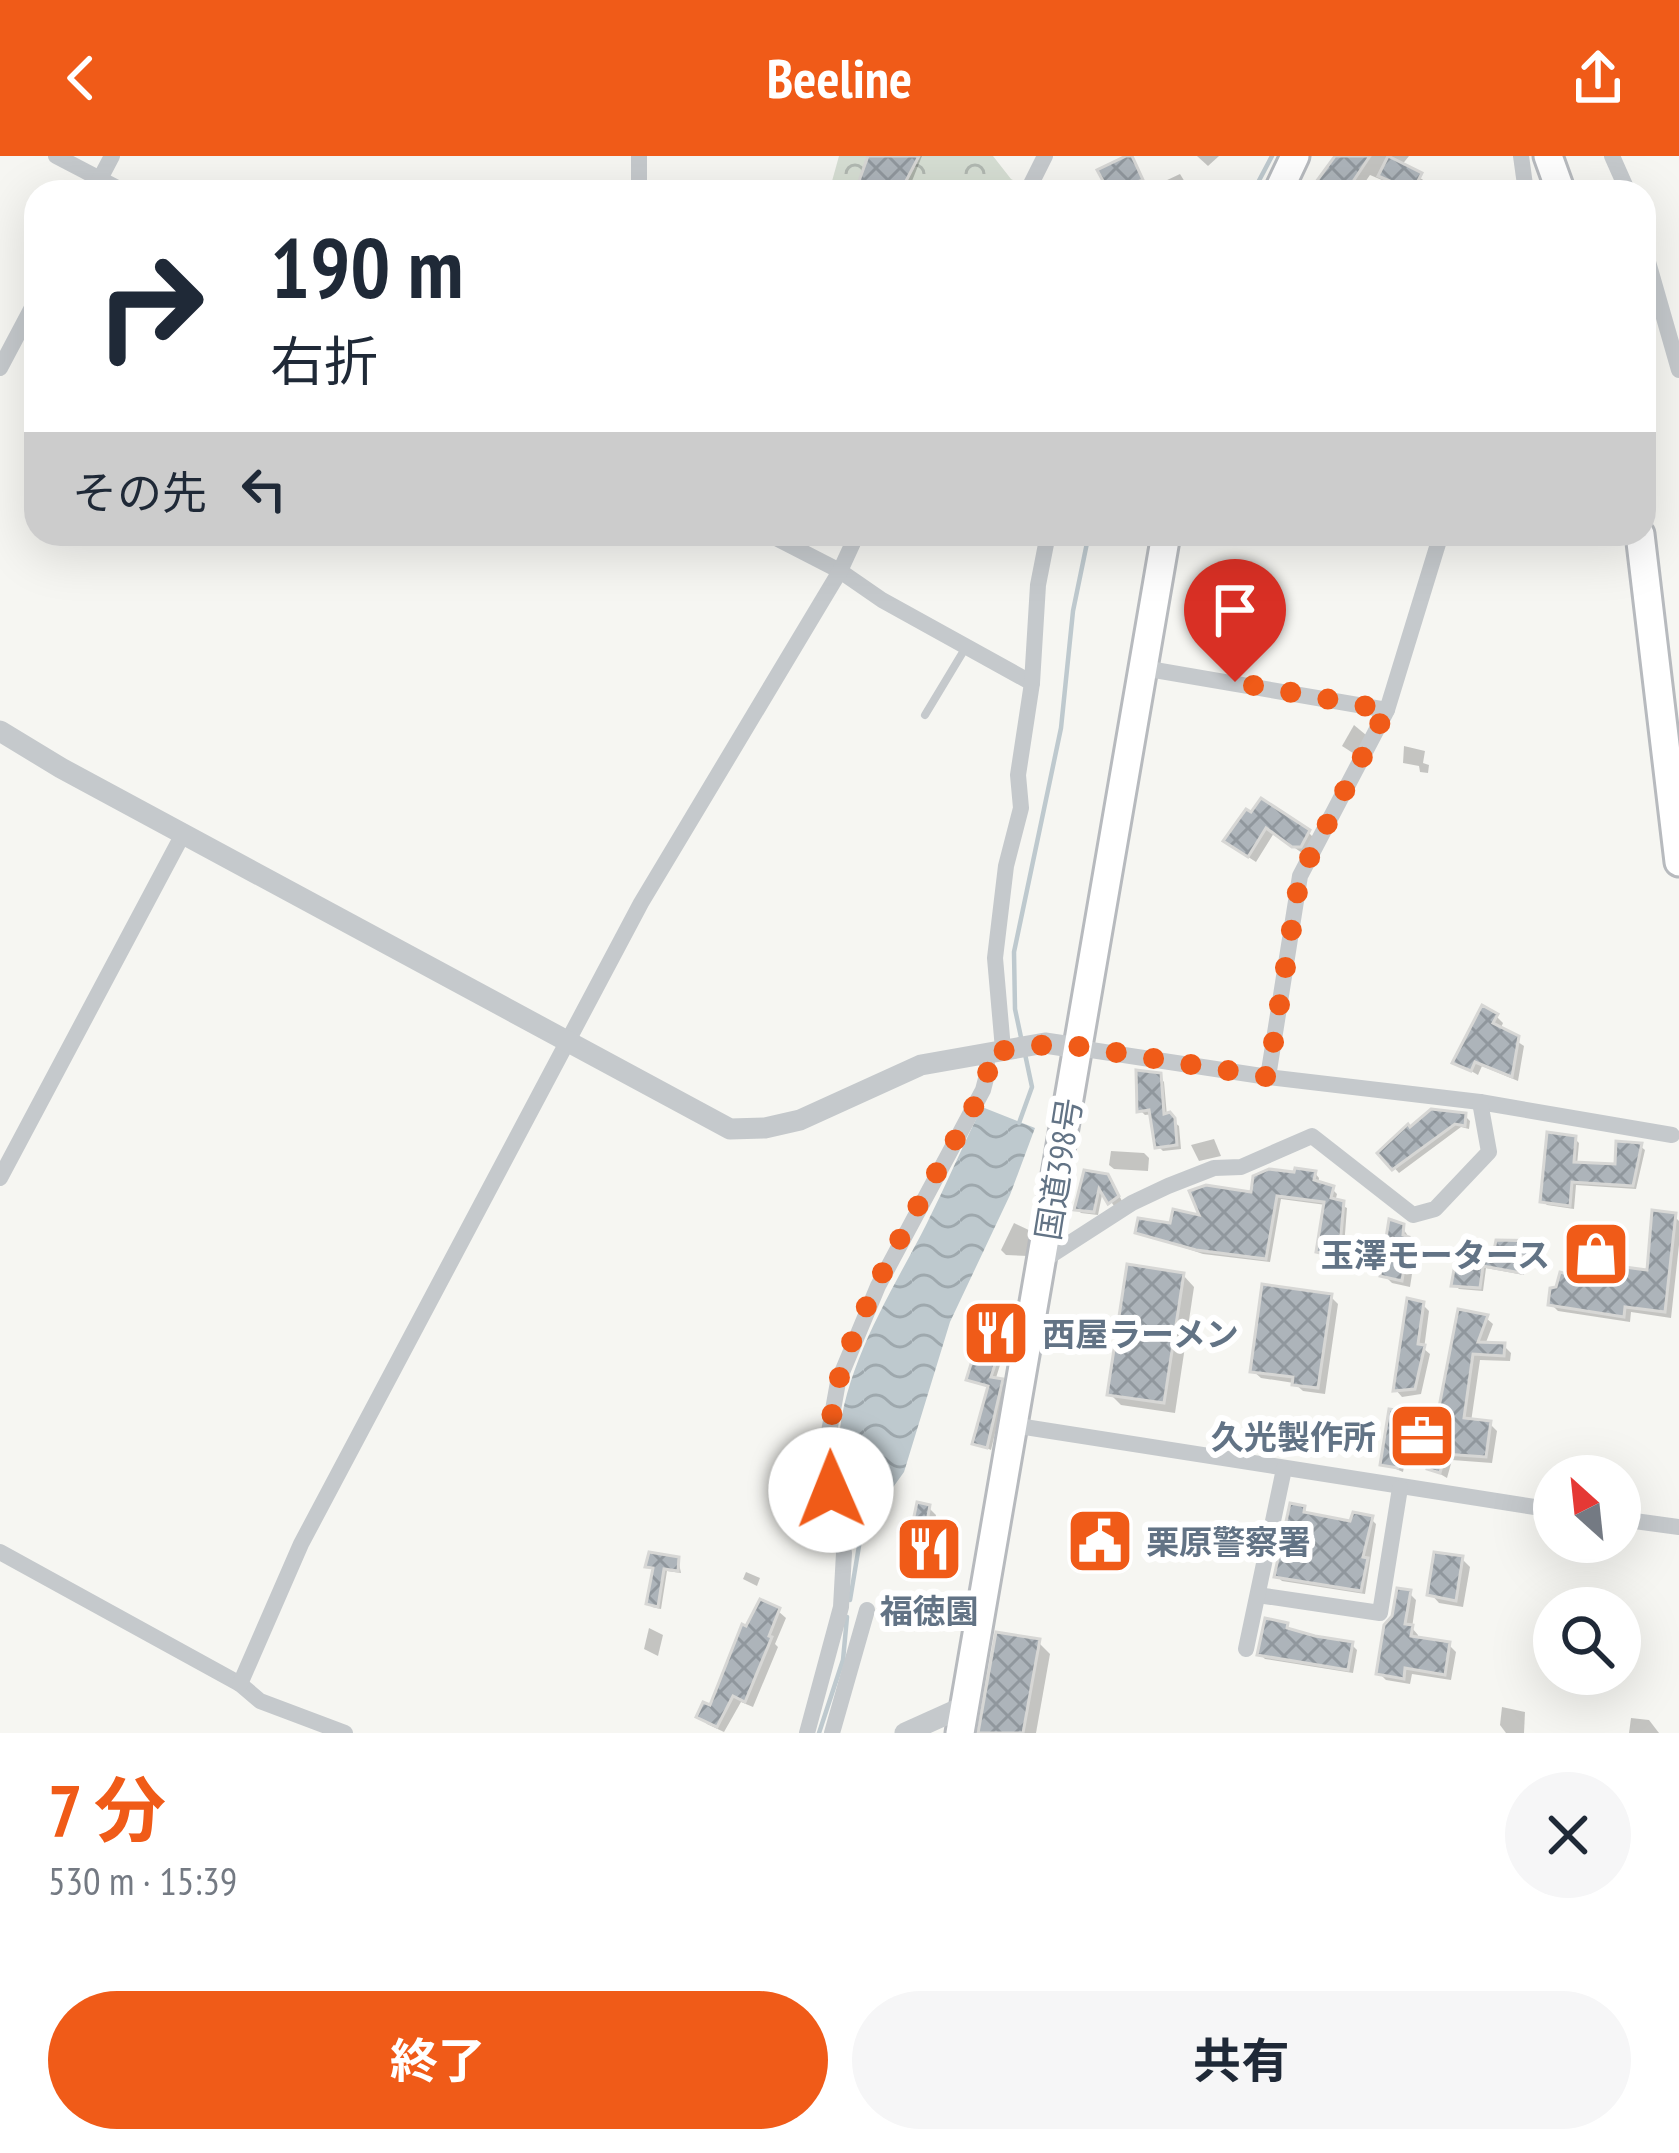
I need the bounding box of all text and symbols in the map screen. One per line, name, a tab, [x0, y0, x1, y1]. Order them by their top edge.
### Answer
text: Beeline	[767, 43, 912, 113]
icon: back	[48, 45, 114, 111]
icon: share	[1565, 45, 1631, 111]
text: 190 m	[270, 212, 463, 321]
icon: right	[72, 228, 228, 384]
text: 右折	[270, 326, 378, 396]
icon: left	[231, 456, 297, 522]
text: その先	[72, 463, 207, 521]
pin	[1184, 559, 1286, 682]
icon: arrive	[1202, 577, 1268, 643]
street label: 国道398号	[1026, 1095, 1090, 1243]
shop icon: 玉澤モータース	[1561, 1219, 1631, 1289]
place label: 玉澤モータース	[1321, 1233, 1550, 1276]
restaurant icon: 西屋ラーメン	[961, 1298, 1031, 1368]
place label: 西屋ラーメン	[1042, 1312, 1239, 1355]
office icon: 久光製作所	[1387, 1401, 1457, 1471]
place label: 久光製作所	[1211, 1415, 1376, 1458]
position arrow	[768, 1427, 894, 1553]
north arrow	[1533, 1455, 1641, 1563]
map controls	[1533, 1455, 1641, 1695]
public building icon: 栗原警察署	[1065, 1506, 1135, 1576]
restaurant icon: 福徳園	[894, 1514, 964, 1584]
place label: 栗原警察署	[1146, 1520, 1311, 1563]
button: search	[1533, 1587, 1641, 1695]
place label: 福徳園	[880, 1589, 979, 1632]
text: 7 分	[48, 1763, 166, 1856]
button: close	[1505, 1772, 1631, 1898]
text: 530 m · 15:39	[48, 1855, 237, 1906]
button: 終了	[48, 1991, 828, 2129]
button: 共有	[852, 1991, 1631, 2129]

